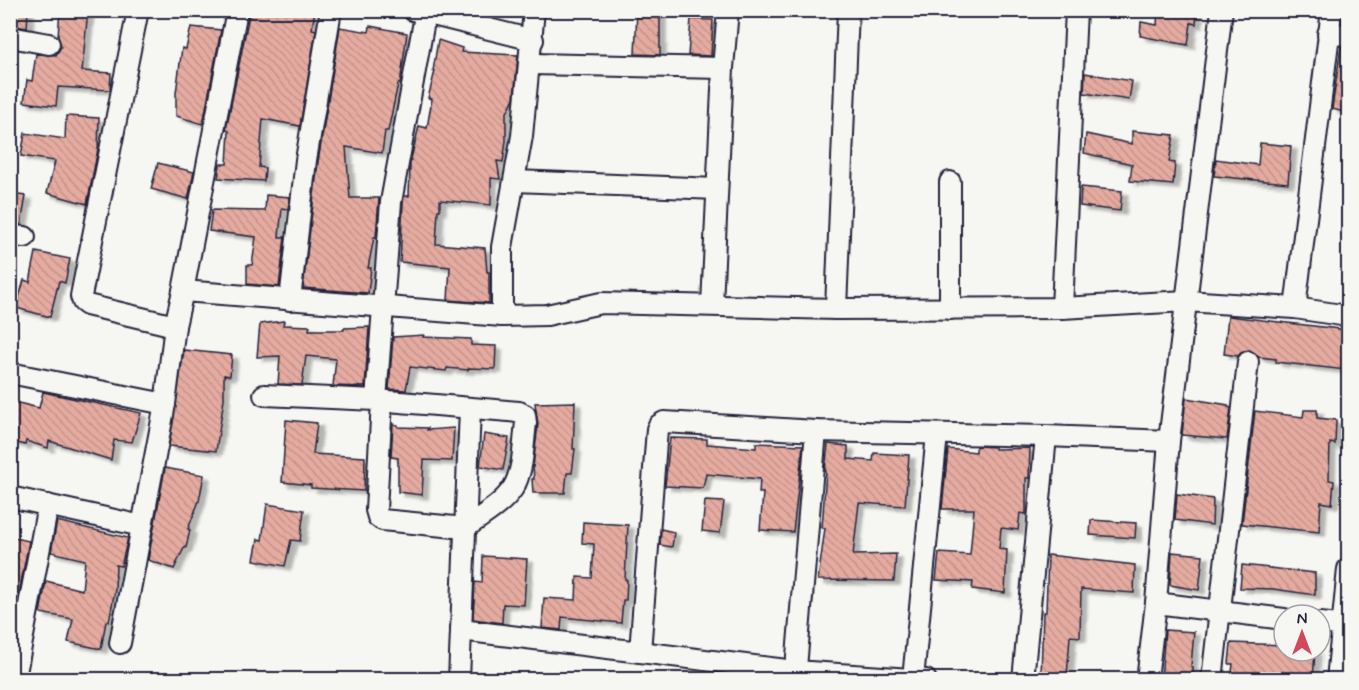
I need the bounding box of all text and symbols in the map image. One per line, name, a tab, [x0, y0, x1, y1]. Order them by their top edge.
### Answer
north arrow	[1272, 603, 1332, 663]
text: N	[1297, 609, 1307, 630]

